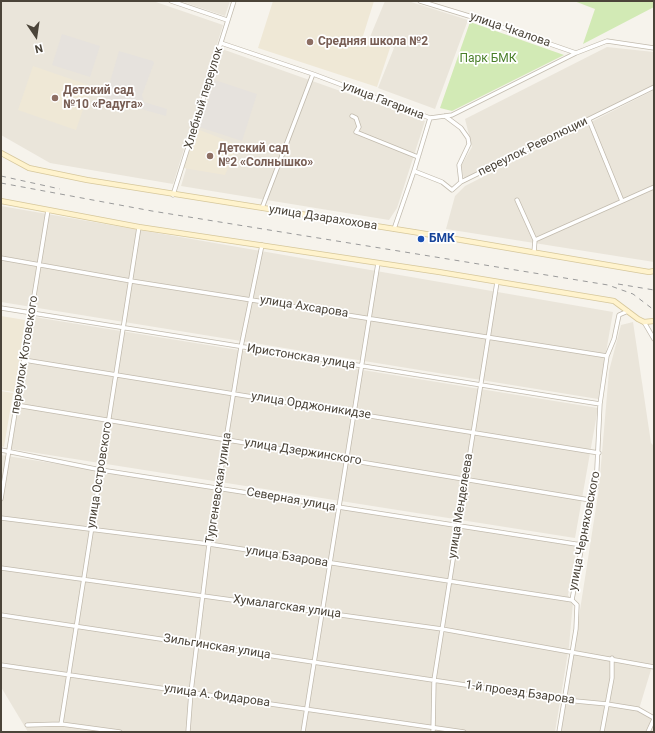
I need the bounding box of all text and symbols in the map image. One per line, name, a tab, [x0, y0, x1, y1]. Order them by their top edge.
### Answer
street label: улица Чкалова	[468, 9, 552, 51]
north arrow	[16, 16, 56, 56]
place label: Средняя школа №2	[318, 35, 428, 49]
marker: Средняя школа №2	[305, 37, 315, 47]
text: N	[34, 41, 44, 55]
street label: Хлебный переулок	[182, 45, 226, 151]
park label: Парк БМК	[459, 52, 517, 66]
street label: улица Гагарина	[340, 79, 426, 123]
place label: Детский сад №10 «Радуга»	[63, 84, 143, 112]
marker: Детский сад №10 «Радуга»	[50, 93, 60, 103]
street label: переулок Революции	[476, 114, 590, 180]
place label: Детский сад №2 «Солнышко»	[218, 142, 313, 170]
marker: Детский сад №2 «Солнышко»	[205, 151, 215, 161]
street label: улица Дзарахохова	[268, 202, 378, 234]
place label: БМК	[429, 232, 455, 246]
marker: БМК	[416, 234, 426, 244]
street label: улица Ахсарова	[259, 293, 349, 321]
street label: переулок Котовского	[9, 295, 41, 415]
street label: Иристонская улица	[246, 341, 356, 373]
street label: улица Орджоникидзе	[250, 389, 372, 423]
street label: улица Островского	[84, 421, 116, 529]
street label: Тургеневская улица	[203, 431, 235, 545]
street label: улица Дзержинского	[243, 436, 363, 468]
street label: улица Менделеева	[446, 452, 476, 560]
street label: улица Черняховского	[566, 470, 604, 592]
street label: Северная улица	[245, 485, 337, 515]
street label: улица Бзарова	[245, 543, 329, 571]
street label: Хумалагская улица	[232, 592, 342, 622]
street label: Зильгинская улица	[162, 631, 272, 663]
street label: 1-й проезд Бзарова	[464, 678, 576, 708]
street label: улица А. Фидарова	[163, 681, 271, 711]

